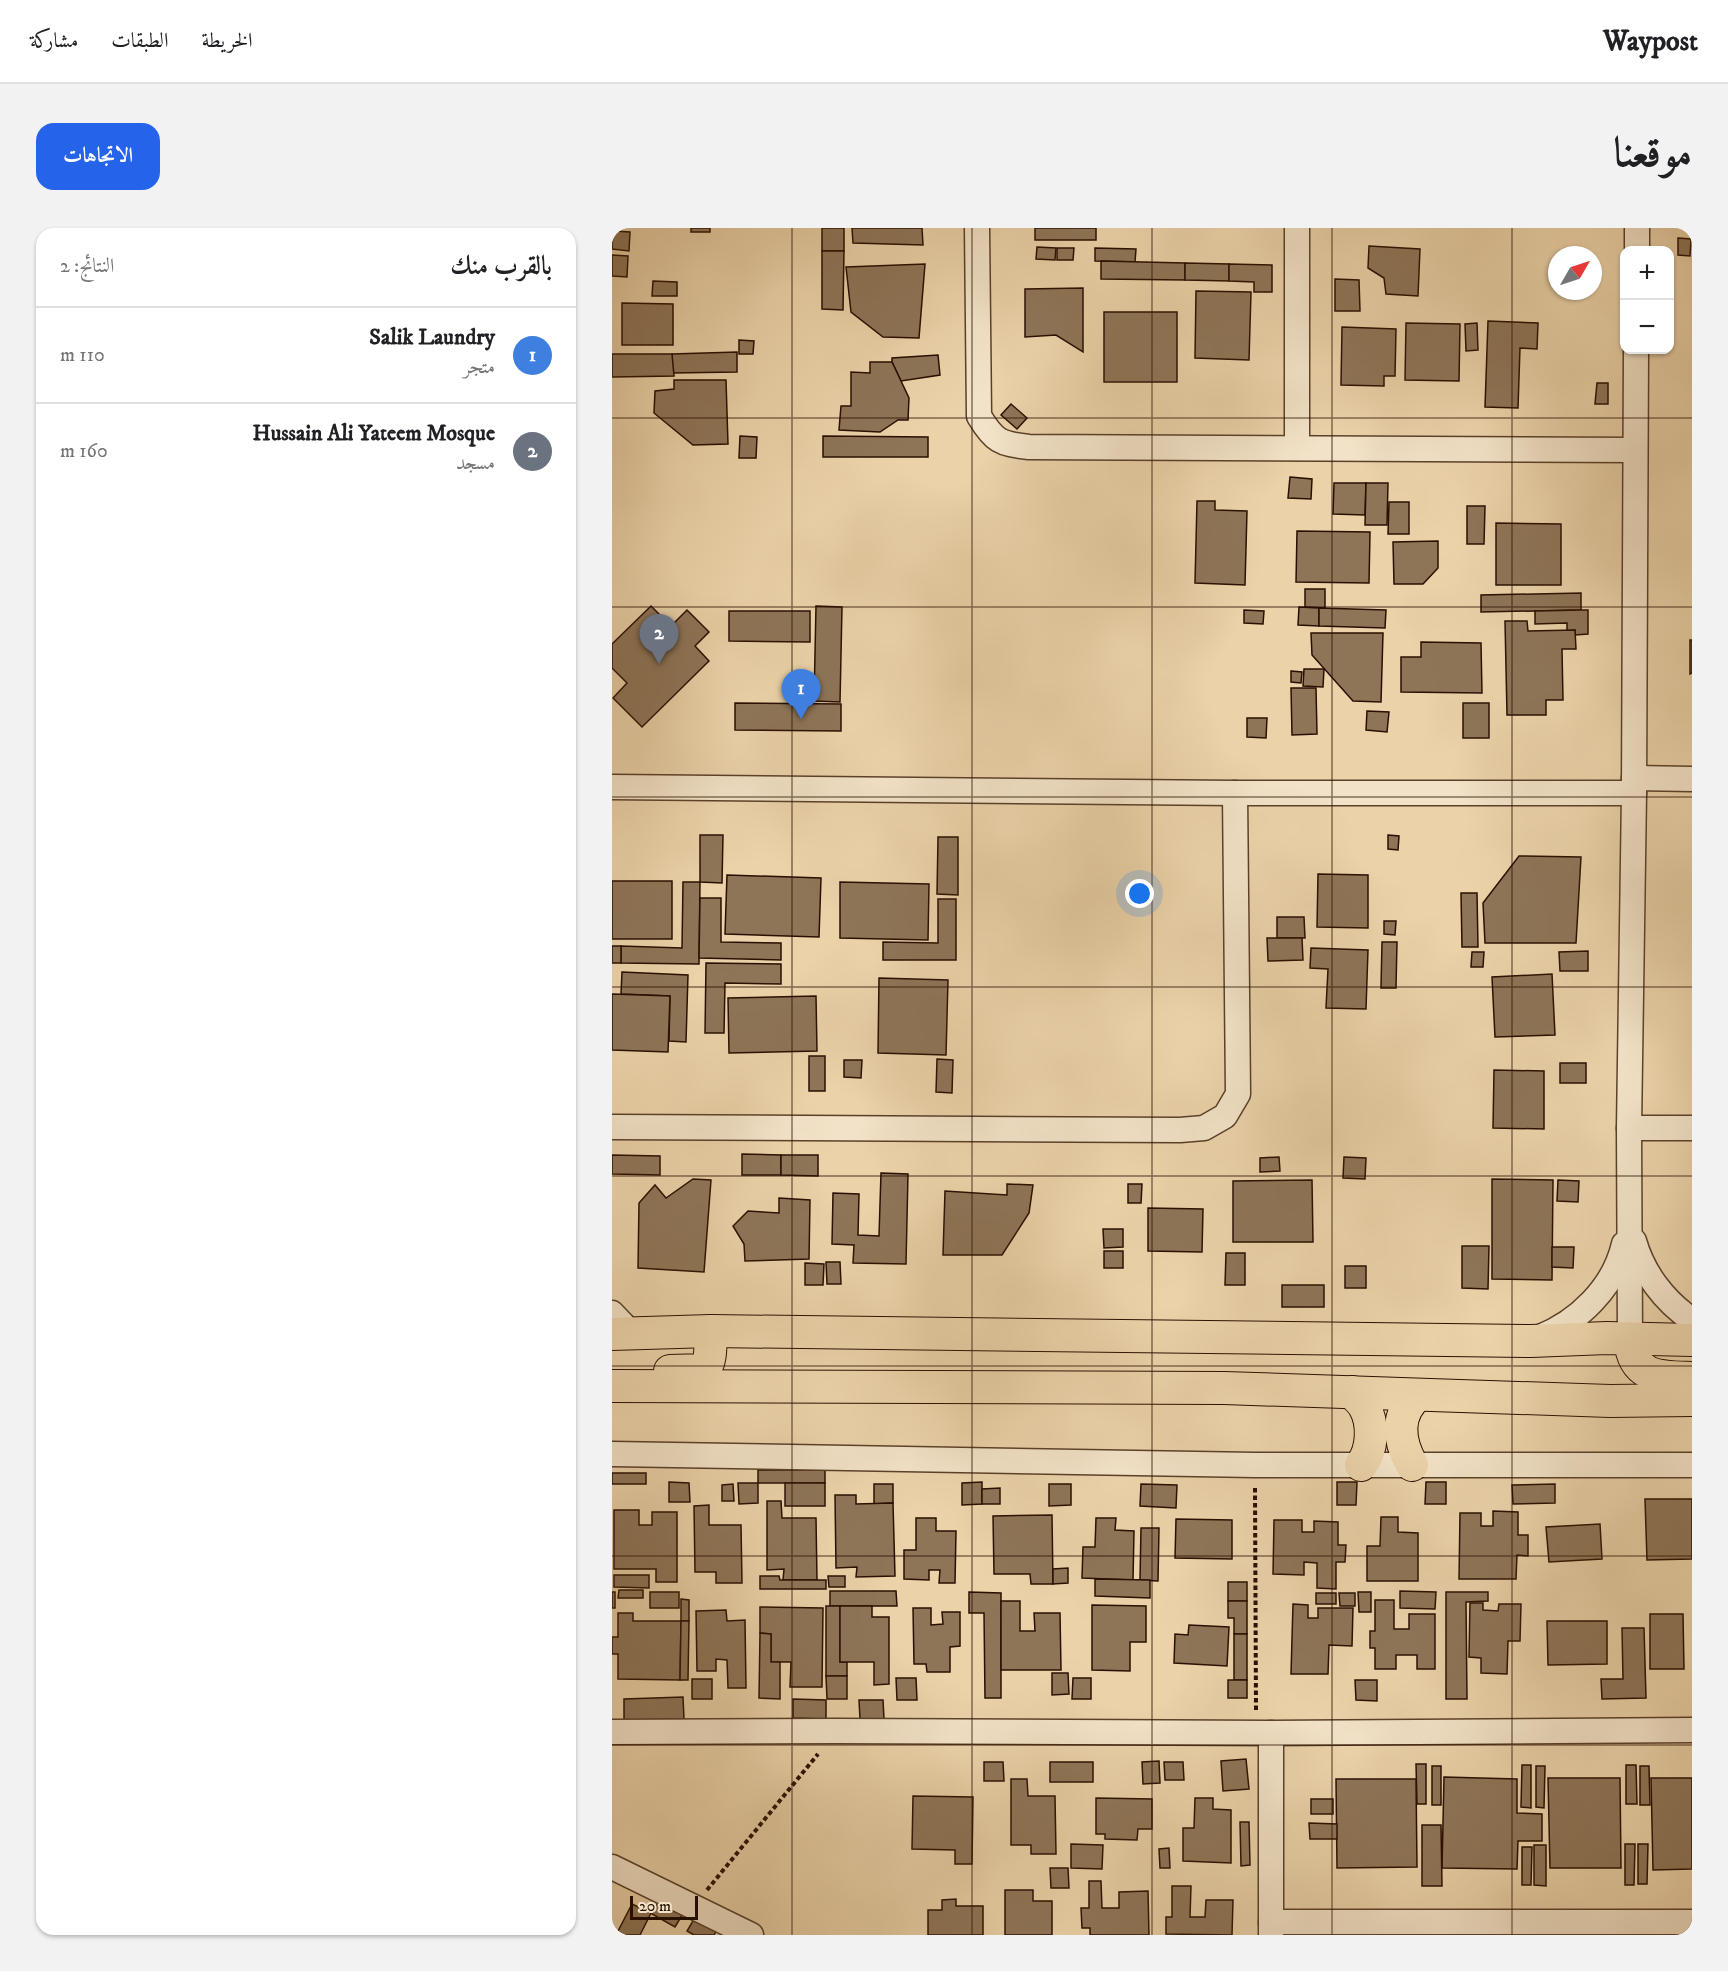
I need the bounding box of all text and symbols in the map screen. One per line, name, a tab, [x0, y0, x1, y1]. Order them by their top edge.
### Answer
text: Waypost	[1603, 24, 1698, 59]
text: مشاركة	[30, 28, 78, 54]
text: الطبقات	[111, 28, 168, 54]
text: الخريطة	[201, 28, 253, 54]
button: الاتجاهات	[36, 123, 160, 190]
text: موقعنا	[1614, 128, 1692, 180]
north arrow	[1548, 246, 1602, 300]
map controls	[1620, 246, 1674, 354]
button: +	[1620, 246, 1674, 300]
text: بالقرب منك	[450, 250, 552, 283]
text: النتائج: 2	[60, 254, 114, 279]
button: −	[1620, 300, 1674, 354]
text: Salik Laundry	[369, 324, 495, 351]
text: 110 m	[60, 343, 105, 368]
text: 1	[529, 343, 536, 368]
text: متجر	[463, 355, 495, 380]
text: Hussain Ali Yateem Mosque	[253, 420, 495, 447]
text: 160 m	[60, 439, 108, 464]
text: 2	[528, 439, 537, 464]
text: مسجد	[456, 451, 495, 476]
pin: 2	[640, 614, 678, 664]
pin: 1	[782, 670, 820, 719]
your location	[1125, 879, 1154, 908]
scale bar	[630, 1893, 698, 1920]
text: 20 m	[639, 1896, 671, 1916]

